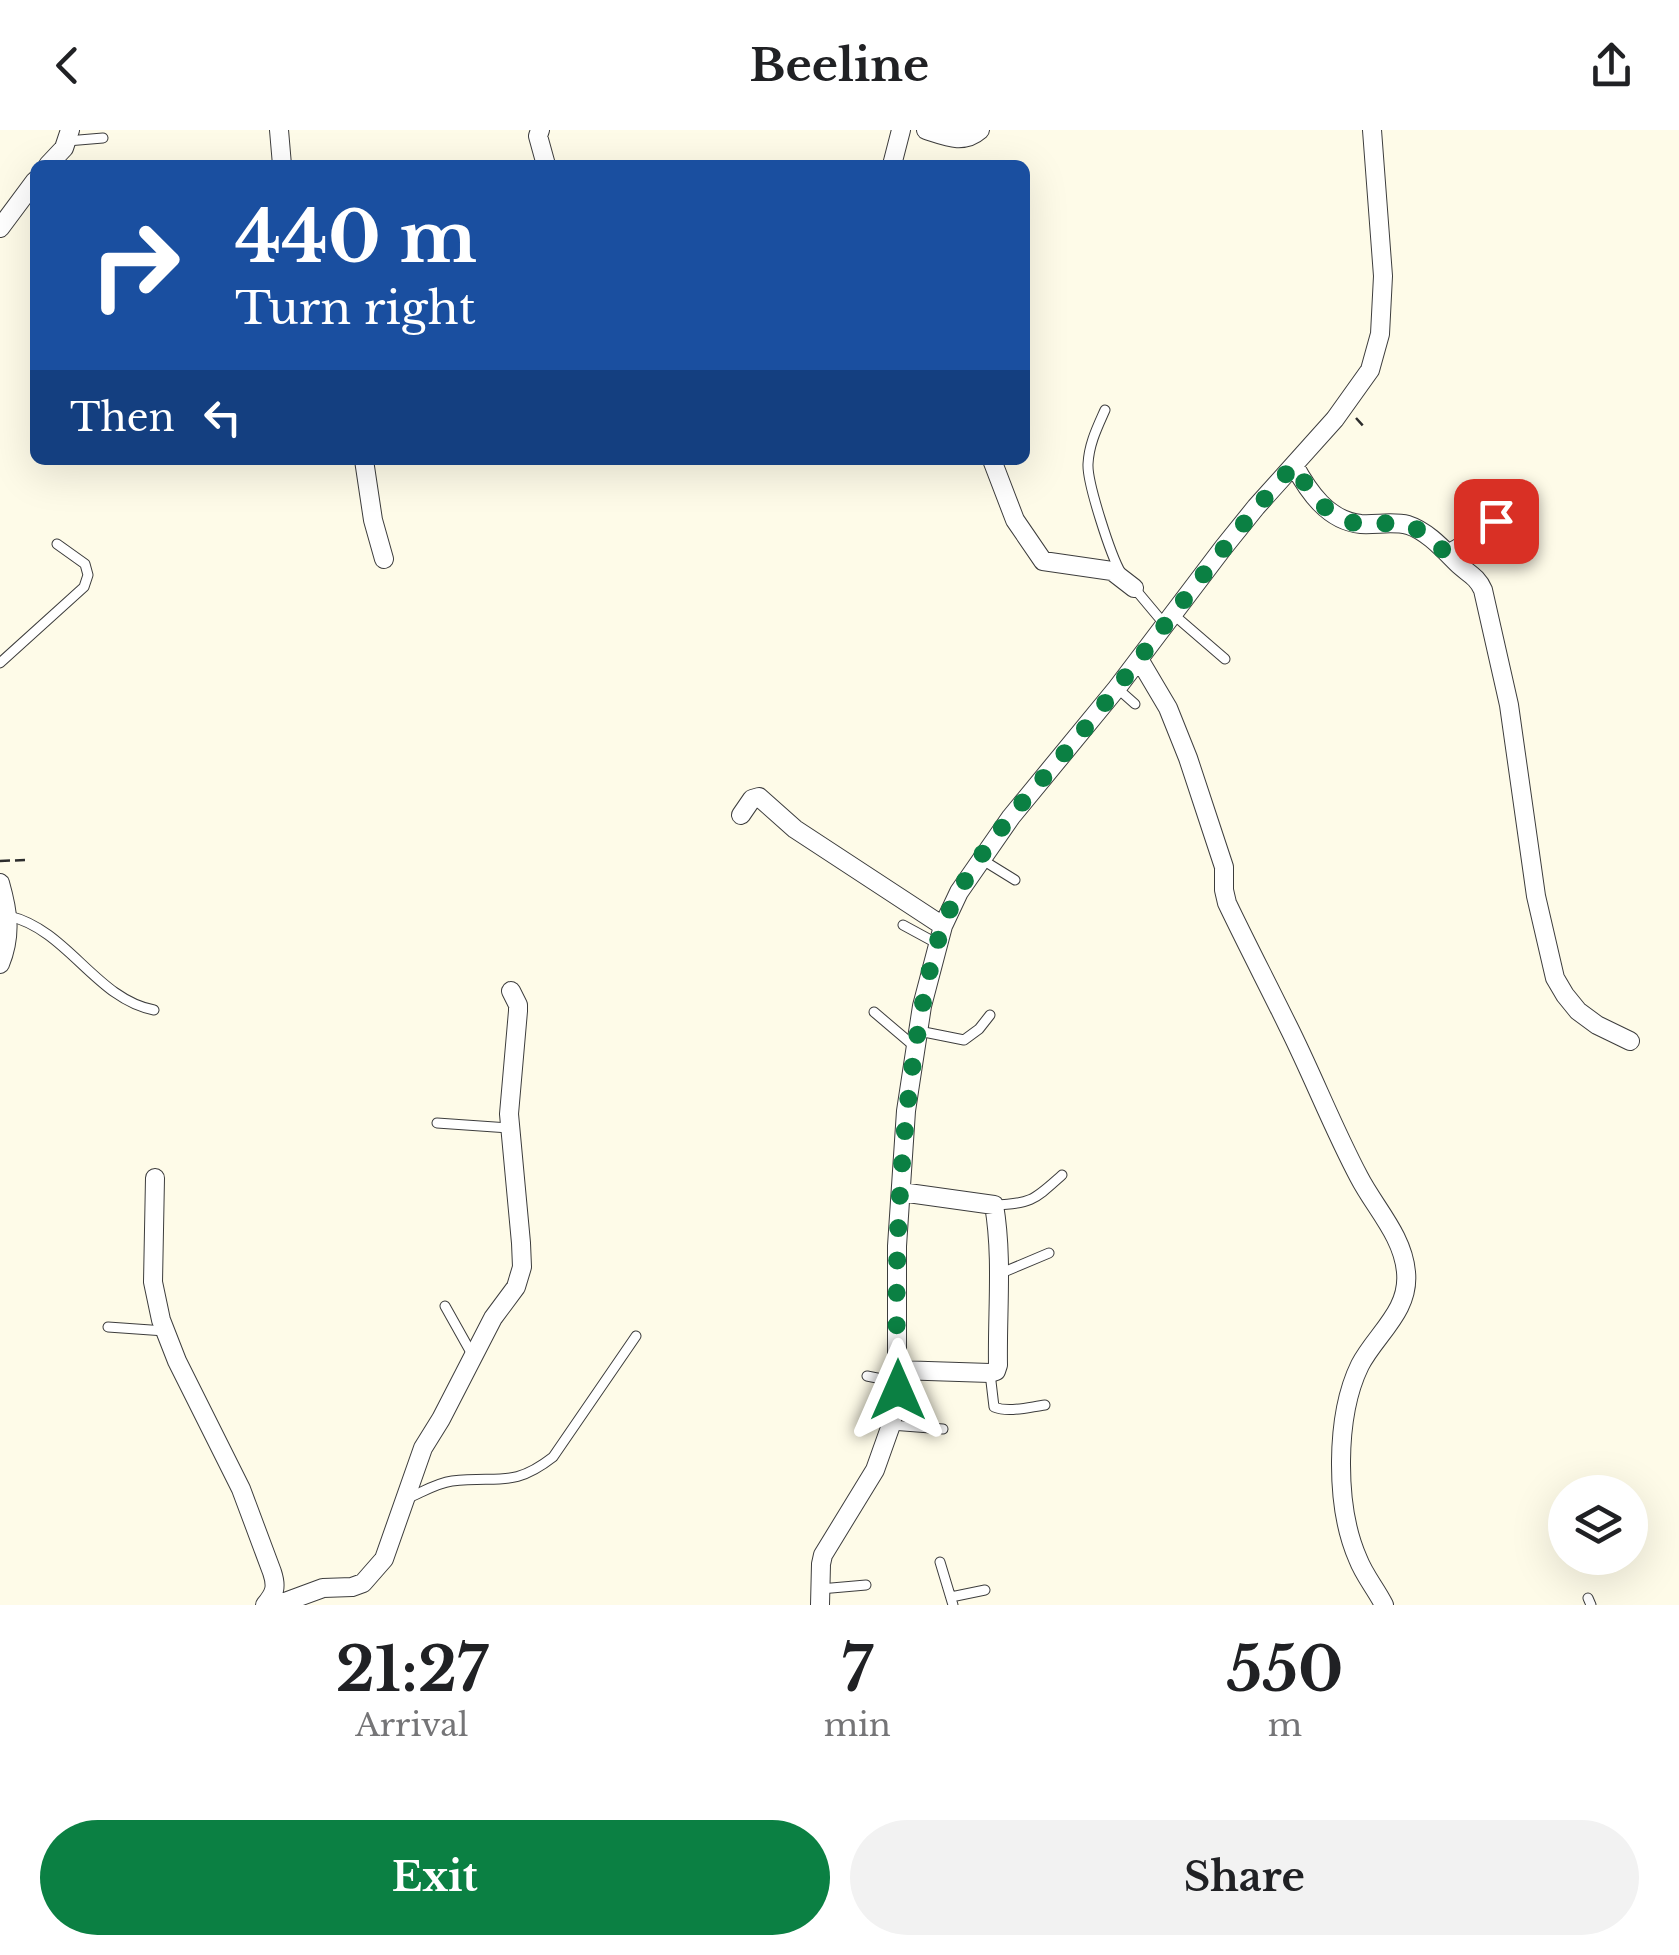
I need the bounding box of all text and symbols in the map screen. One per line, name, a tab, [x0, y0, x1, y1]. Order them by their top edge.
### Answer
text: Beeline	[750, 37, 929, 93]
icon: back	[40, 38, 95, 93]
icon: share	[1584, 38, 1639, 93]
text: 440 m	[235, 194, 477, 281]
icon: right	[70, 200, 200, 330]
text: Turn right	[235, 280, 476, 336]
icon: left	[195, 390, 250, 445]
text: Then	[70, 394, 175, 441]
pin	[1454, 479, 1539, 564]
icon: arrive	[1469, 494, 1524, 549]
position arrow	[846, 1338, 950, 1442]
map controls	[1548, 1475, 1648, 1575]
button: layers	[1548, 1475, 1648, 1575]
text: 21:27	[336, 1633, 488, 1707]
text: 7	[842, 1633, 873, 1707]
text: 550	[1227, 1633, 1343, 1707]
text: Arrival	[355, 1705, 468, 1745]
text: min	[824, 1705, 891, 1745]
text: m	[1268, 1705, 1302, 1745]
button: Exit	[40, 1820, 830, 1935]
button: Share	[850, 1820, 1639, 1935]

